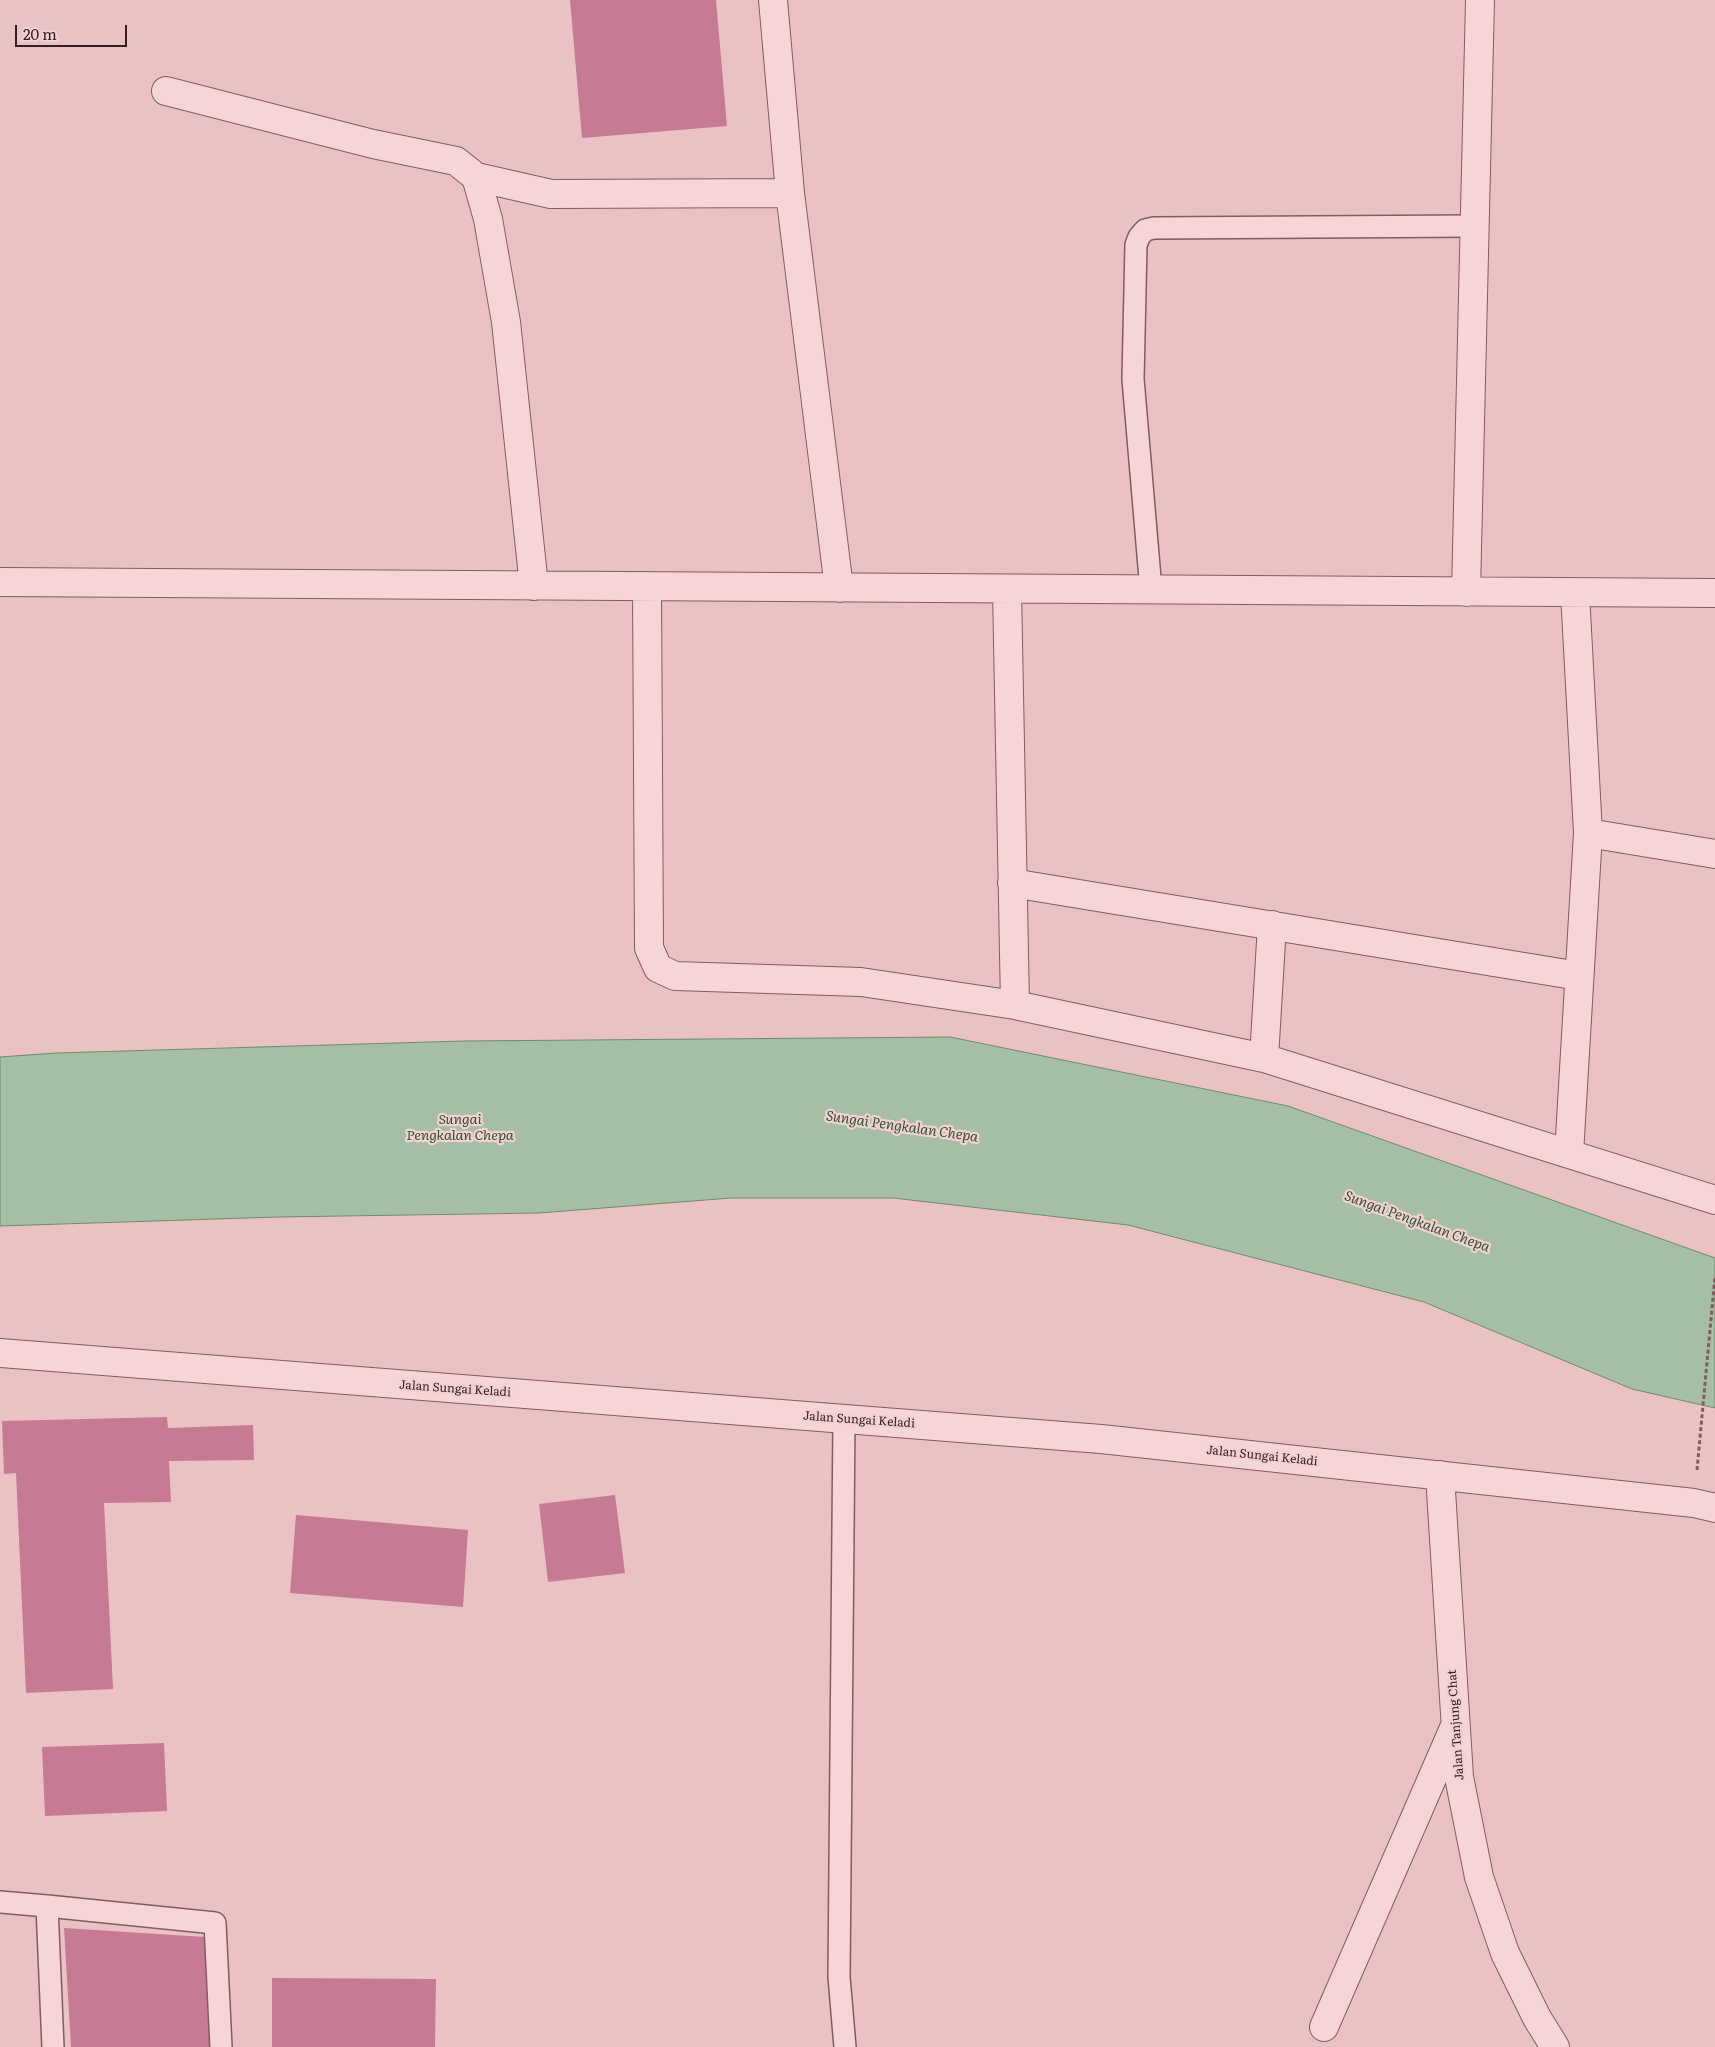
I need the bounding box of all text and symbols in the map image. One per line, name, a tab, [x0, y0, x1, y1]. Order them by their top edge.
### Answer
scale bar	[18, 15, 130, 47]
text: 20 m	[23, 22, 57, 45]
water label: Sungai Pengkalan Chepa	[825, 1108, 979, 1146]
water label: Sungai Pengkalan Chepa	[406, 1112, 514, 1144]
water label: Sungai Pengkalan Chepa	[1342, 1188, 1492, 1256]
street label: Jalan Sungai Keladi	[399, 1378, 511, 1400]
street label: Jalan Sungai Keladi	[803, 1409, 915, 1431]
street label: Jalan Sungai Keladi	[1206, 1443, 1318, 1469]
street label: Jalan Tanjung Chat	[1445, 1669, 1467, 1781]

